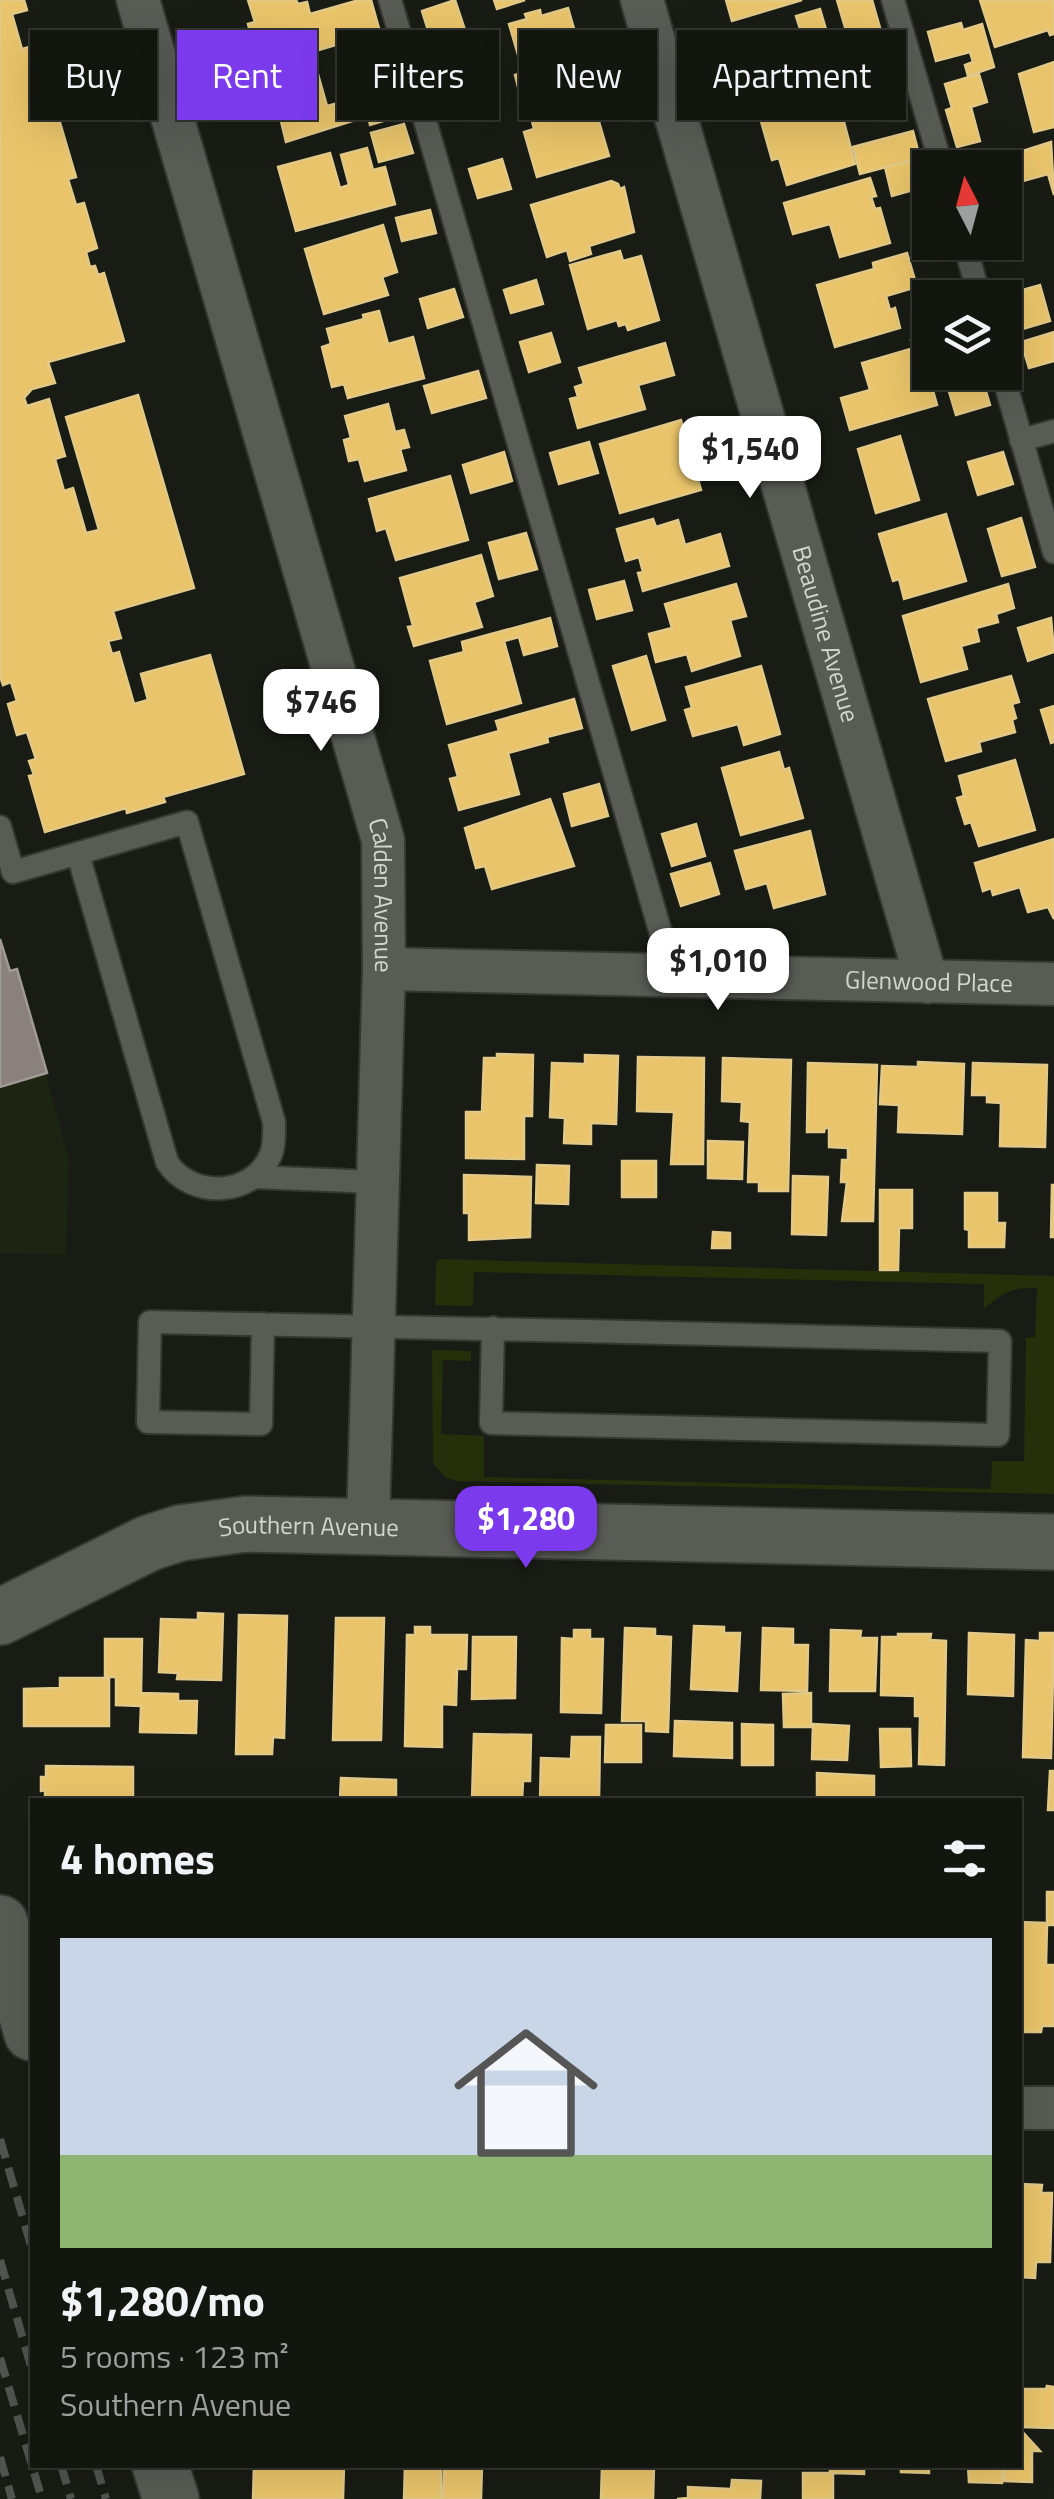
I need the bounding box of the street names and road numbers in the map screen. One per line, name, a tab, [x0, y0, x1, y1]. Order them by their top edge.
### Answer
street label: Beaudine Avenue	[782, 541, 870, 727]
street label: Calden Avenue	[358, 813, 403, 973]
street label: Glenwood Place	[845, 960, 1013, 1002]
street label: Southern Avenue	[216, 1505, 399, 1547]

